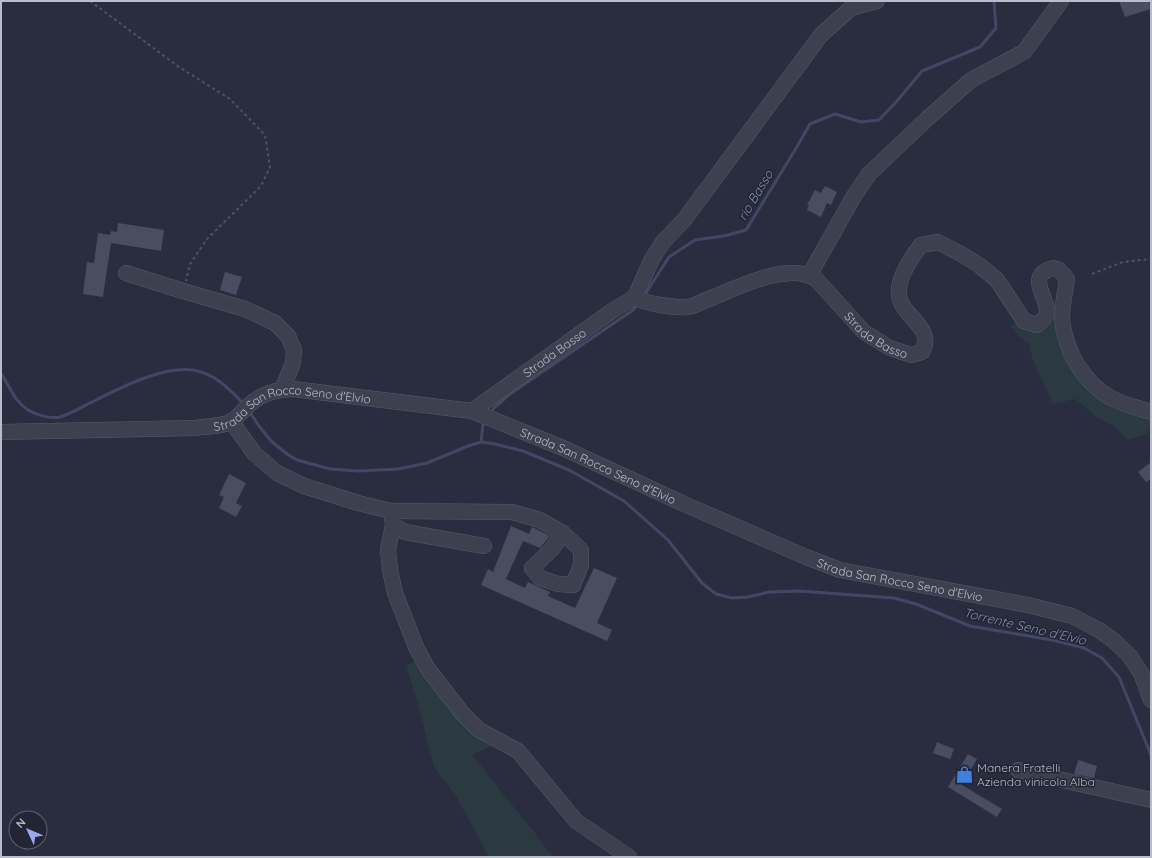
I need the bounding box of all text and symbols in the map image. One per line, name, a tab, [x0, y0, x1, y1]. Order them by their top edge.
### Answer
water label: rio Basso	[734, 166, 777, 223]
street label: Strada Basso	[842, 308, 910, 361]
street label: Strada Basso	[520, 325, 589, 380]
street label: Strada San Rocco Seno d'Elvio	[212, 381, 372, 434]
street label: Strada San Rocco Seno d'Elvio	[518, 424, 678, 507]
street label: Strada San Rocco Seno d'Elvio	[815, 554, 984, 604]
water label: Torrente Seno d'Elvio	[962, 604, 1089, 648]
place label: Manera Fratelli Azienda vinicola Alba	[977, 760, 1095, 789]
shop icon: Manera Fratelli Azienda vinicola Alba	[954, 764, 974, 784]
north arrow	[8, 810, 48, 850]
text: N	[13, 815, 29, 831]

